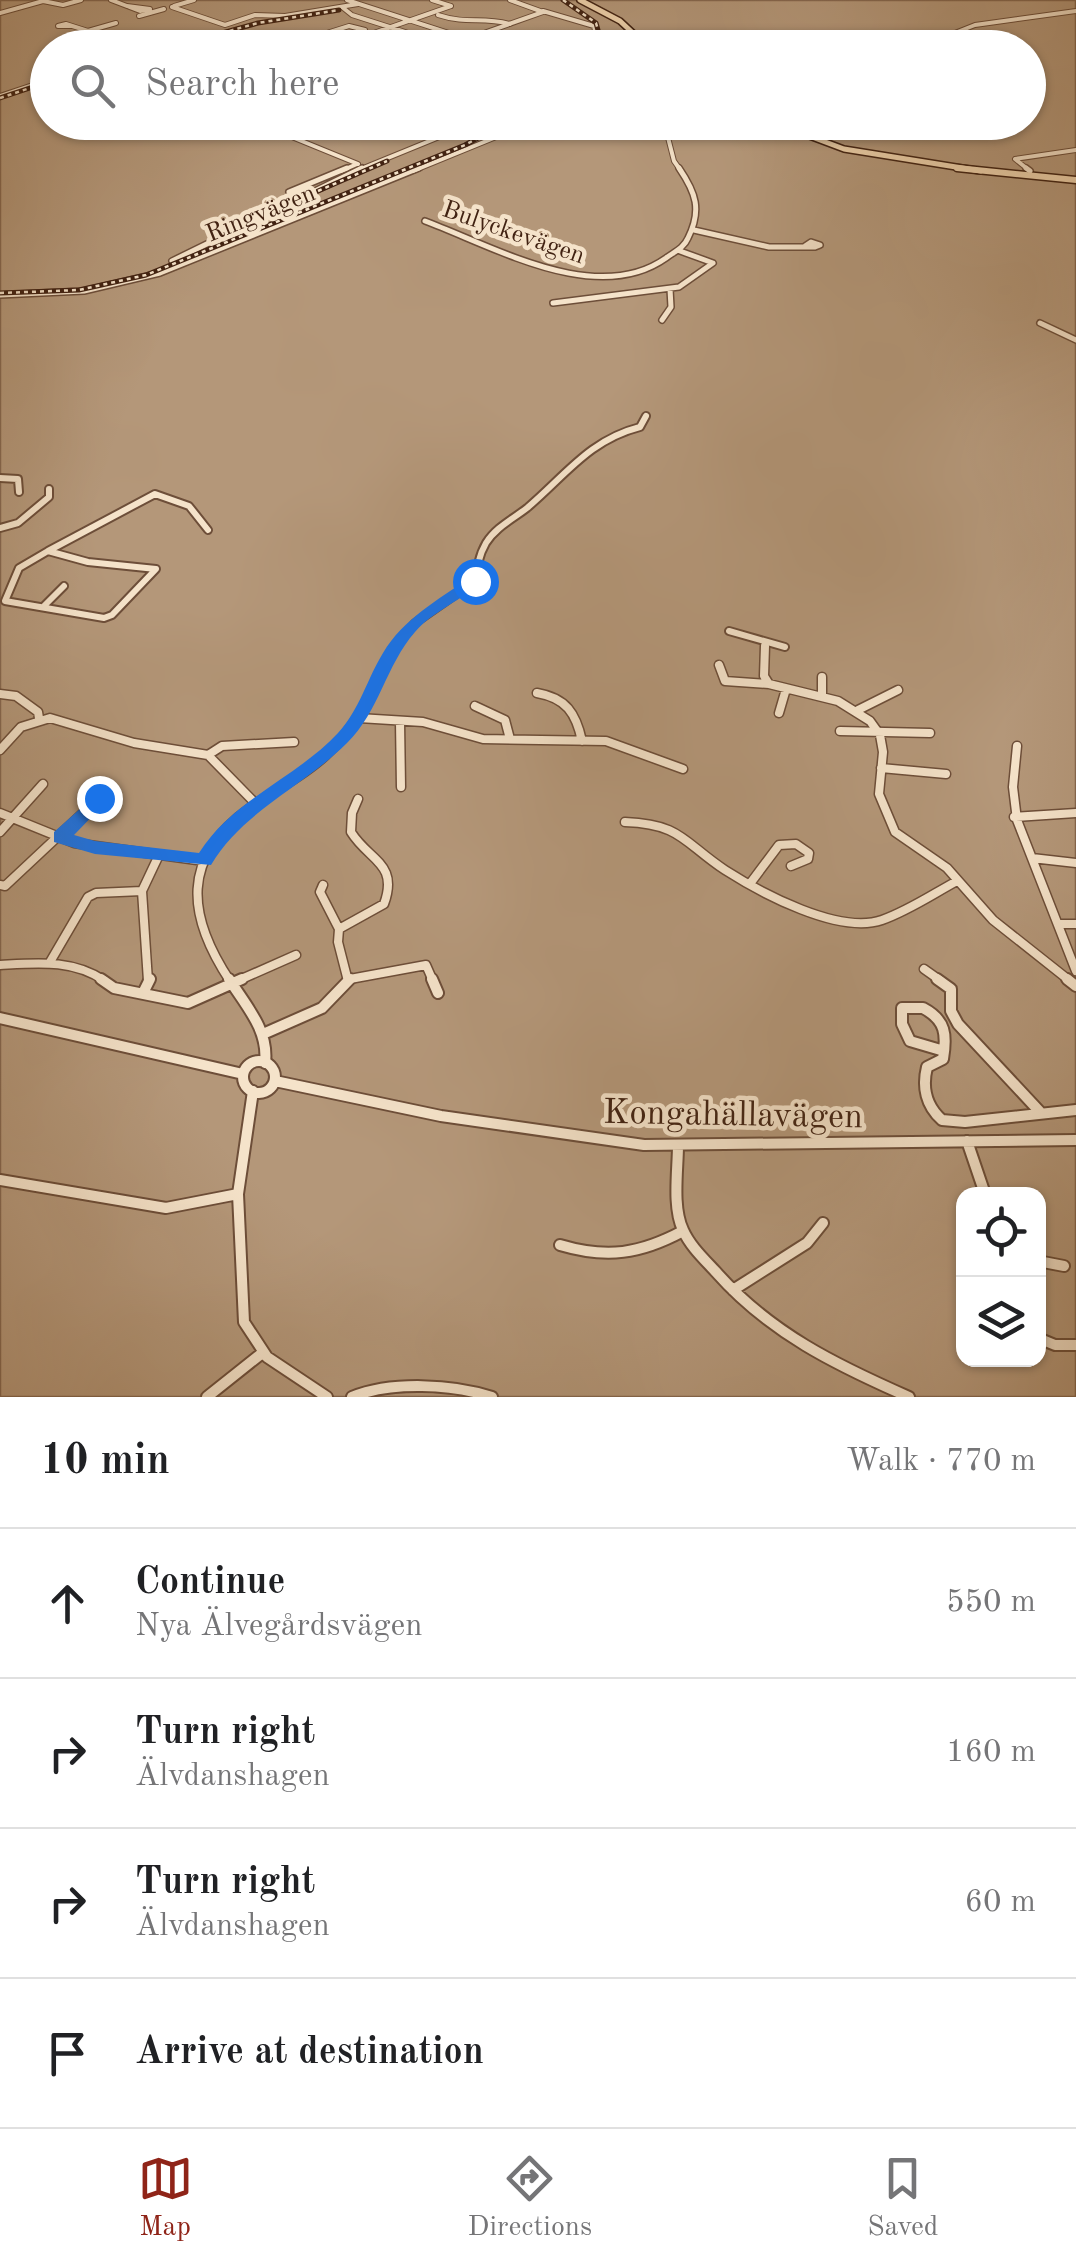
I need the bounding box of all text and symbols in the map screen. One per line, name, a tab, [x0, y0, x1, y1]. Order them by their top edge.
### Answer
search box	[30, 30, 1046, 140]
icon: search	[65, 58, 120, 113]
text: Search here	[145, 66, 340, 104]
street label: Ringvägen	[203, 181, 319, 248]
street label: Bulyckevägen	[439, 197, 588, 269]
route start	[453, 559, 499, 605]
route end	[77, 776, 123, 822]
street label: Kongahällavägen	[603, 1096, 863, 1135]
map controls	[956, 1187, 1046, 1367]
button: locate	[956, 1187, 1046, 1277]
button: layers	[956, 1277, 1046, 1367]
text: 10 min	[40, 1441, 170, 1483]
text: Walk · 770 m	[846, 1446, 1036, 1478]
text: Continue	[135, 1564, 285, 1602]
icon: ahead	[40, 1576, 95, 1631]
text: 550 m	[946, 1587, 1036, 1619]
text: Nya Älvegårdsvägen	[135, 1611, 422, 1643]
text: Turn right	[135, 1714, 315, 1752]
icon: right	[40, 1726, 95, 1781]
text: 160 m	[946, 1737, 1036, 1769]
text: Älvdanshagen	[135, 1761, 330, 1793]
text: Turn right	[135, 1864, 315, 1902]
icon: right	[40, 1876, 95, 1931]
text: 60 m	[965, 1887, 1036, 1919]
text: Älvdanshagen	[135, 1911, 330, 1943]
icon: arrive	[40, 2026, 95, 2081]
text: Arrive at destination	[135, 2034, 484, 2072]
tab: Map	[138, 2151, 193, 2246]
tab: Directions	[468, 2151, 592, 2246]
tab: Saved	[867, 2151, 938, 2246]

